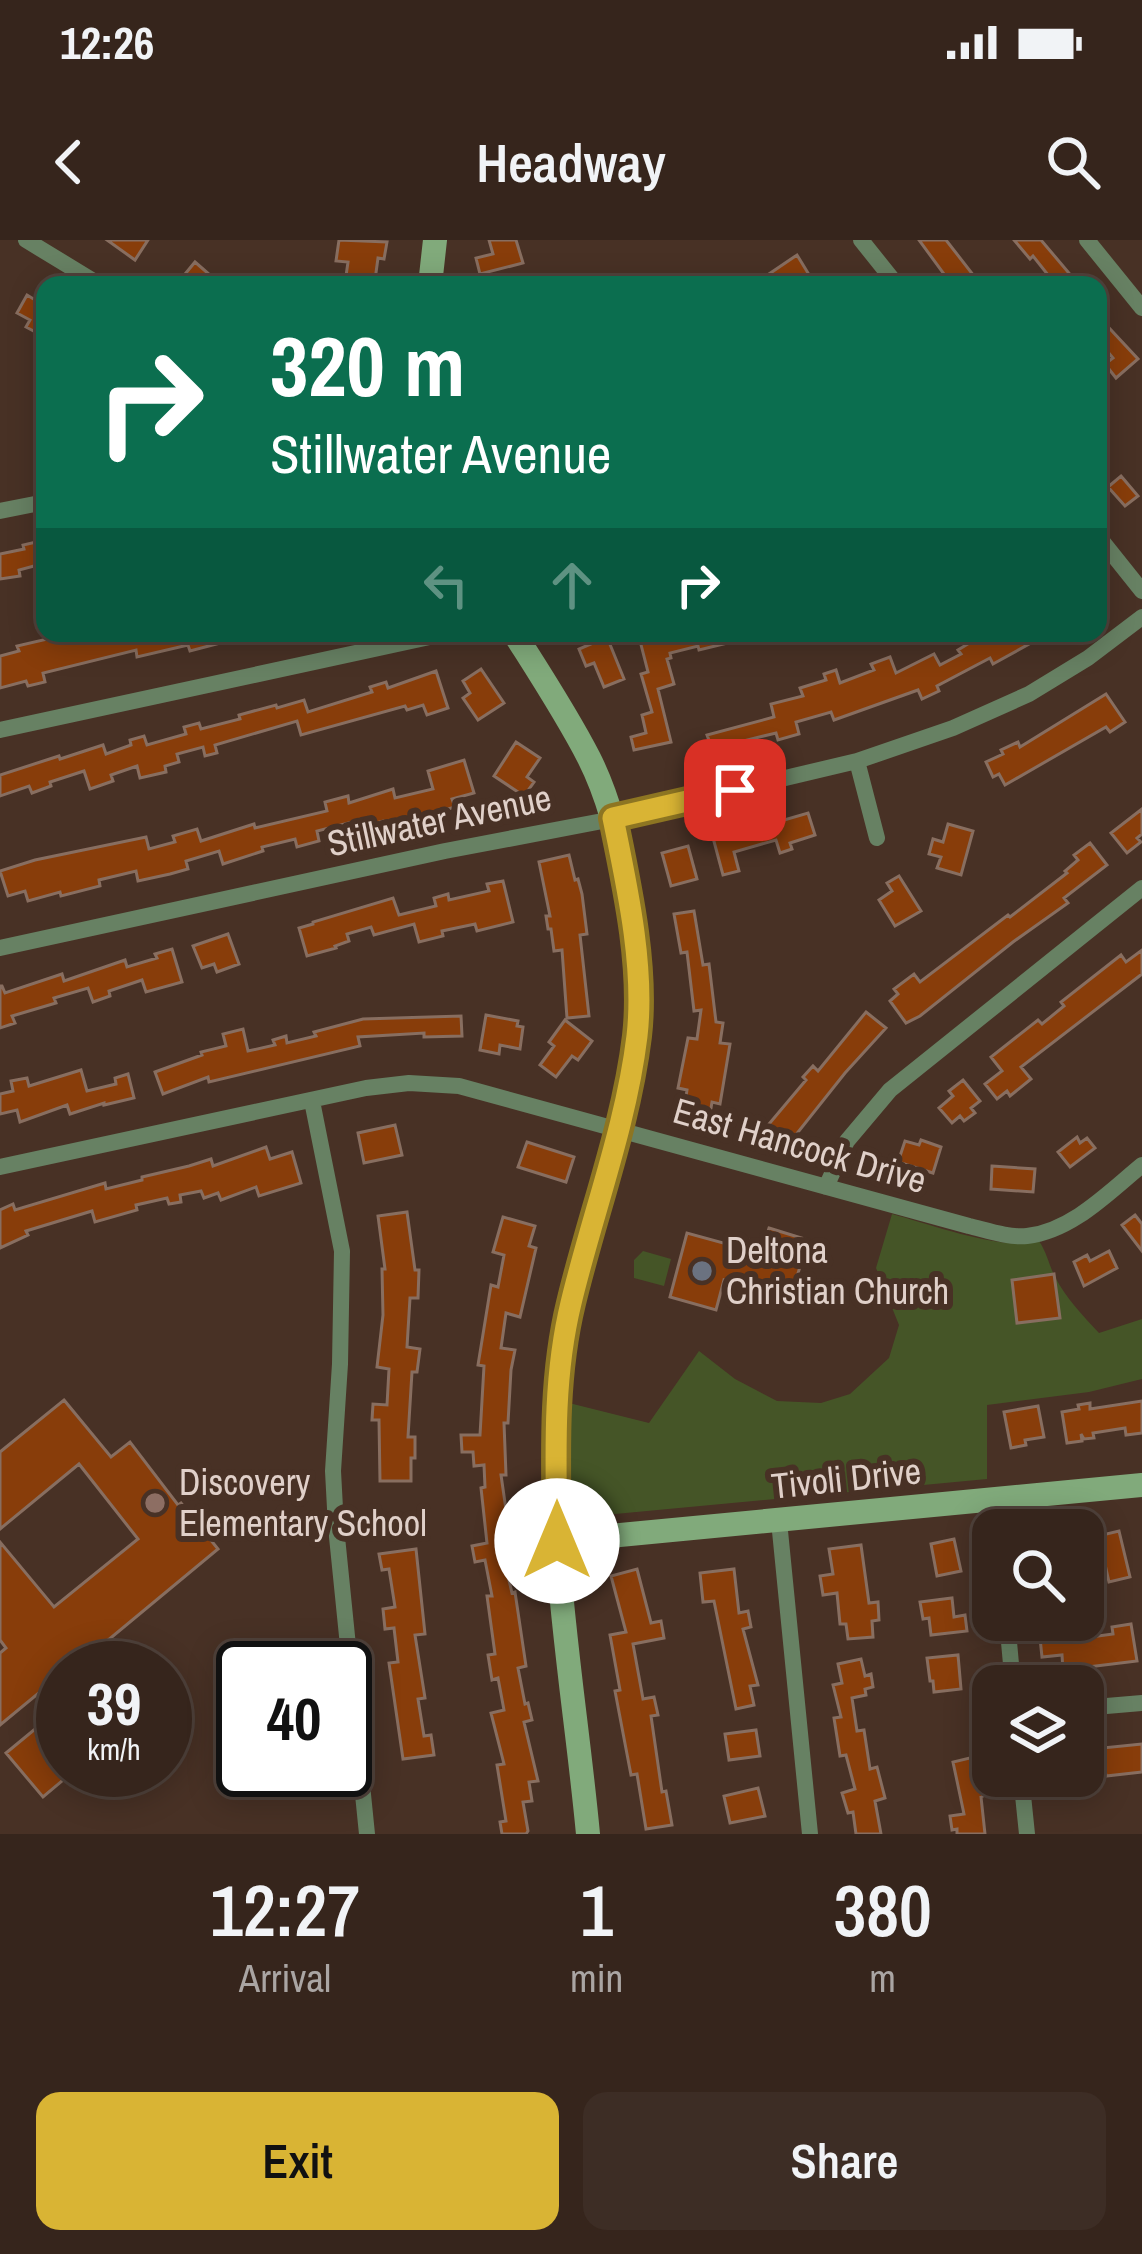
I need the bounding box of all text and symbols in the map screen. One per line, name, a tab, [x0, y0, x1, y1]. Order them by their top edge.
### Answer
text: 12:26	[60, 12, 154, 73]
text: Headway	[476, 126, 666, 199]
icon: back	[36, 129, 102, 195]
icon: search	[1040, 129, 1106, 195]
text: 320 m	[270, 309, 465, 422]
icon: right	[72, 324, 228, 480]
text: Stillwater Avenue	[270, 417, 611, 490]
icon: left	[413, 552, 479, 618]
icon: ahead	[539, 552, 605, 618]
icon: right	[665, 552, 731, 618]
pin	[684, 739, 786, 841]
icon: arrive	[702, 757, 768, 823]
street label: Stillwater Avenue	[323, 773, 555, 867]
street label: East Hancock Drive	[668, 1086, 932, 1204]
place label: Deltona Christian Church	[726, 1226, 949, 1315]
marker: Deltona Christian Church	[689, 1258, 715, 1284]
street label: Tivoli Drive	[769, 1446, 923, 1510]
place label: Discovery Elementary School	[179, 1458, 427, 1547]
position arrow	[494, 1478, 620, 1604]
marker: Discovery Elementary School	[142, 1490, 168, 1516]
map controls	[972, 1509, 1104, 1797]
button: search	[972, 1509, 1104, 1641]
speed limit sign: 40	[216, 1641, 372, 1797]
text: 39	[87, 1663, 141, 1744]
button: layers	[972, 1665, 1104, 1797]
text: km/h	[87, 1729, 141, 1769]
text: 12:27	[210, 1861, 360, 1958]
text: 1	[580, 1861, 613, 1958]
text: 380	[833, 1861, 932, 1958]
text: Arrival	[239, 1952, 331, 2004]
text: min	[570, 1952, 623, 2004]
text: m	[869, 1952, 896, 2004]
button: Exit	[36, 2092, 559, 2230]
button: Share	[583, 2092, 1106, 2230]

